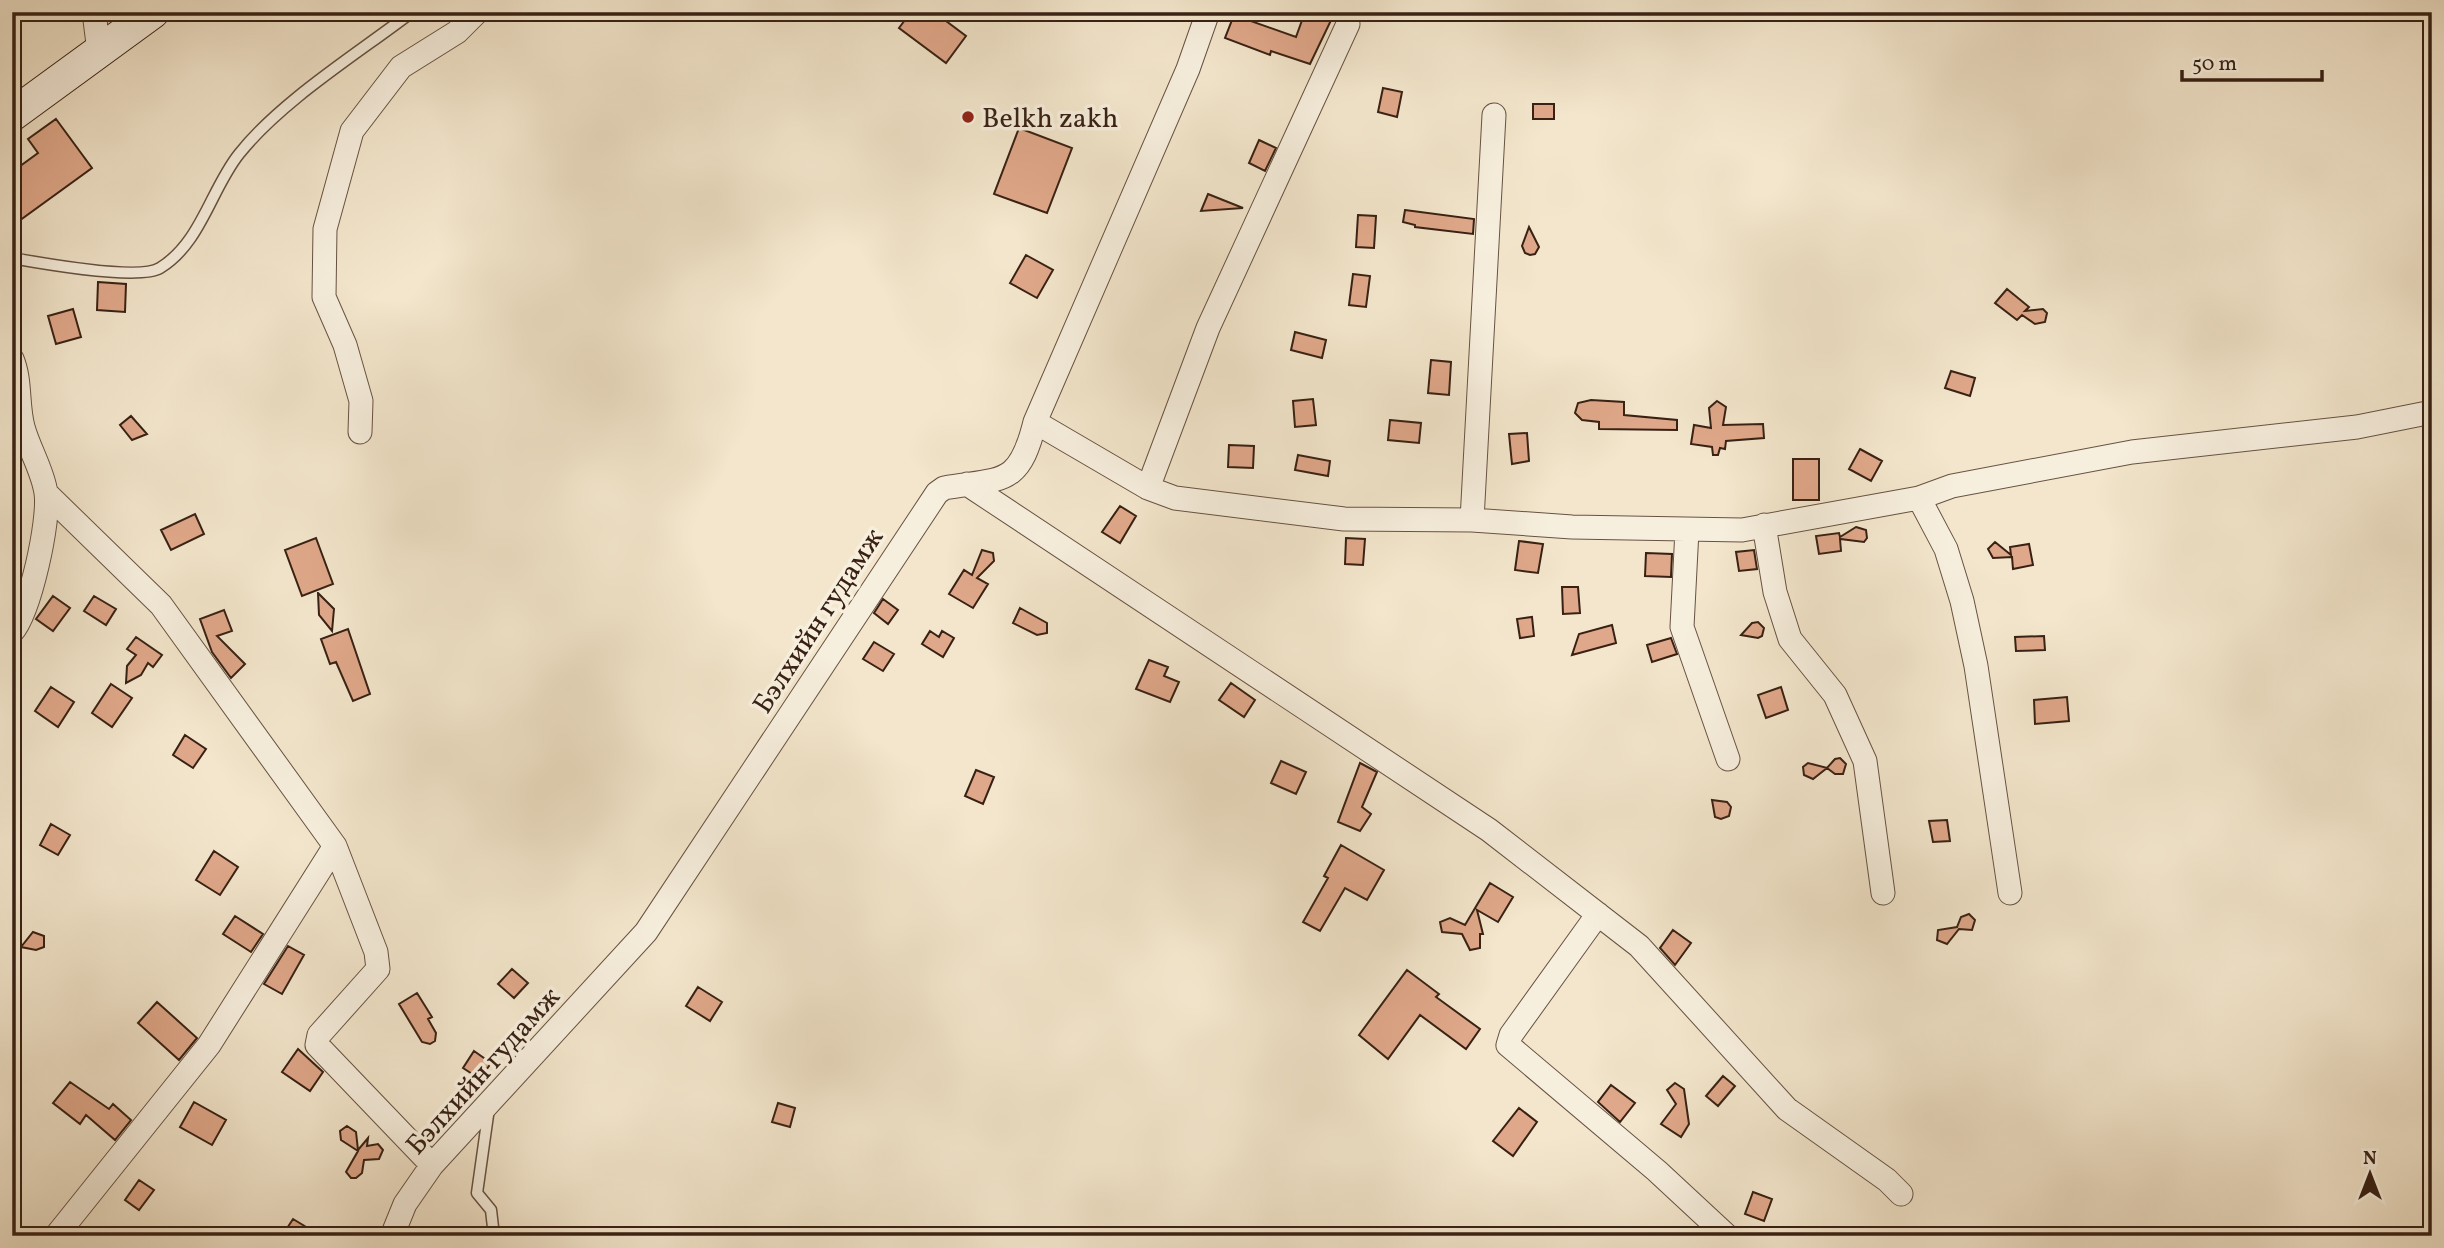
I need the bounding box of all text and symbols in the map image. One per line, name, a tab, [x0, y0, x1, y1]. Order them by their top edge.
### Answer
scale bar	[2182, 38, 2322, 82]
text: 50 m	[2192, 50, 2237, 79]
place label: Belkh zakh	[982, 100, 1119, 139]
marker: Belkh zakh	[960, 109, 976, 125]
street label: Бэлхийн гудамж	[744, 521, 894, 722]
street label: Бэлхийн гудамж	[398, 979, 570, 1164]
north arrow	[2336, 1140, 2406, 1210]
text: N	[2363, 1146, 2377, 1172]

